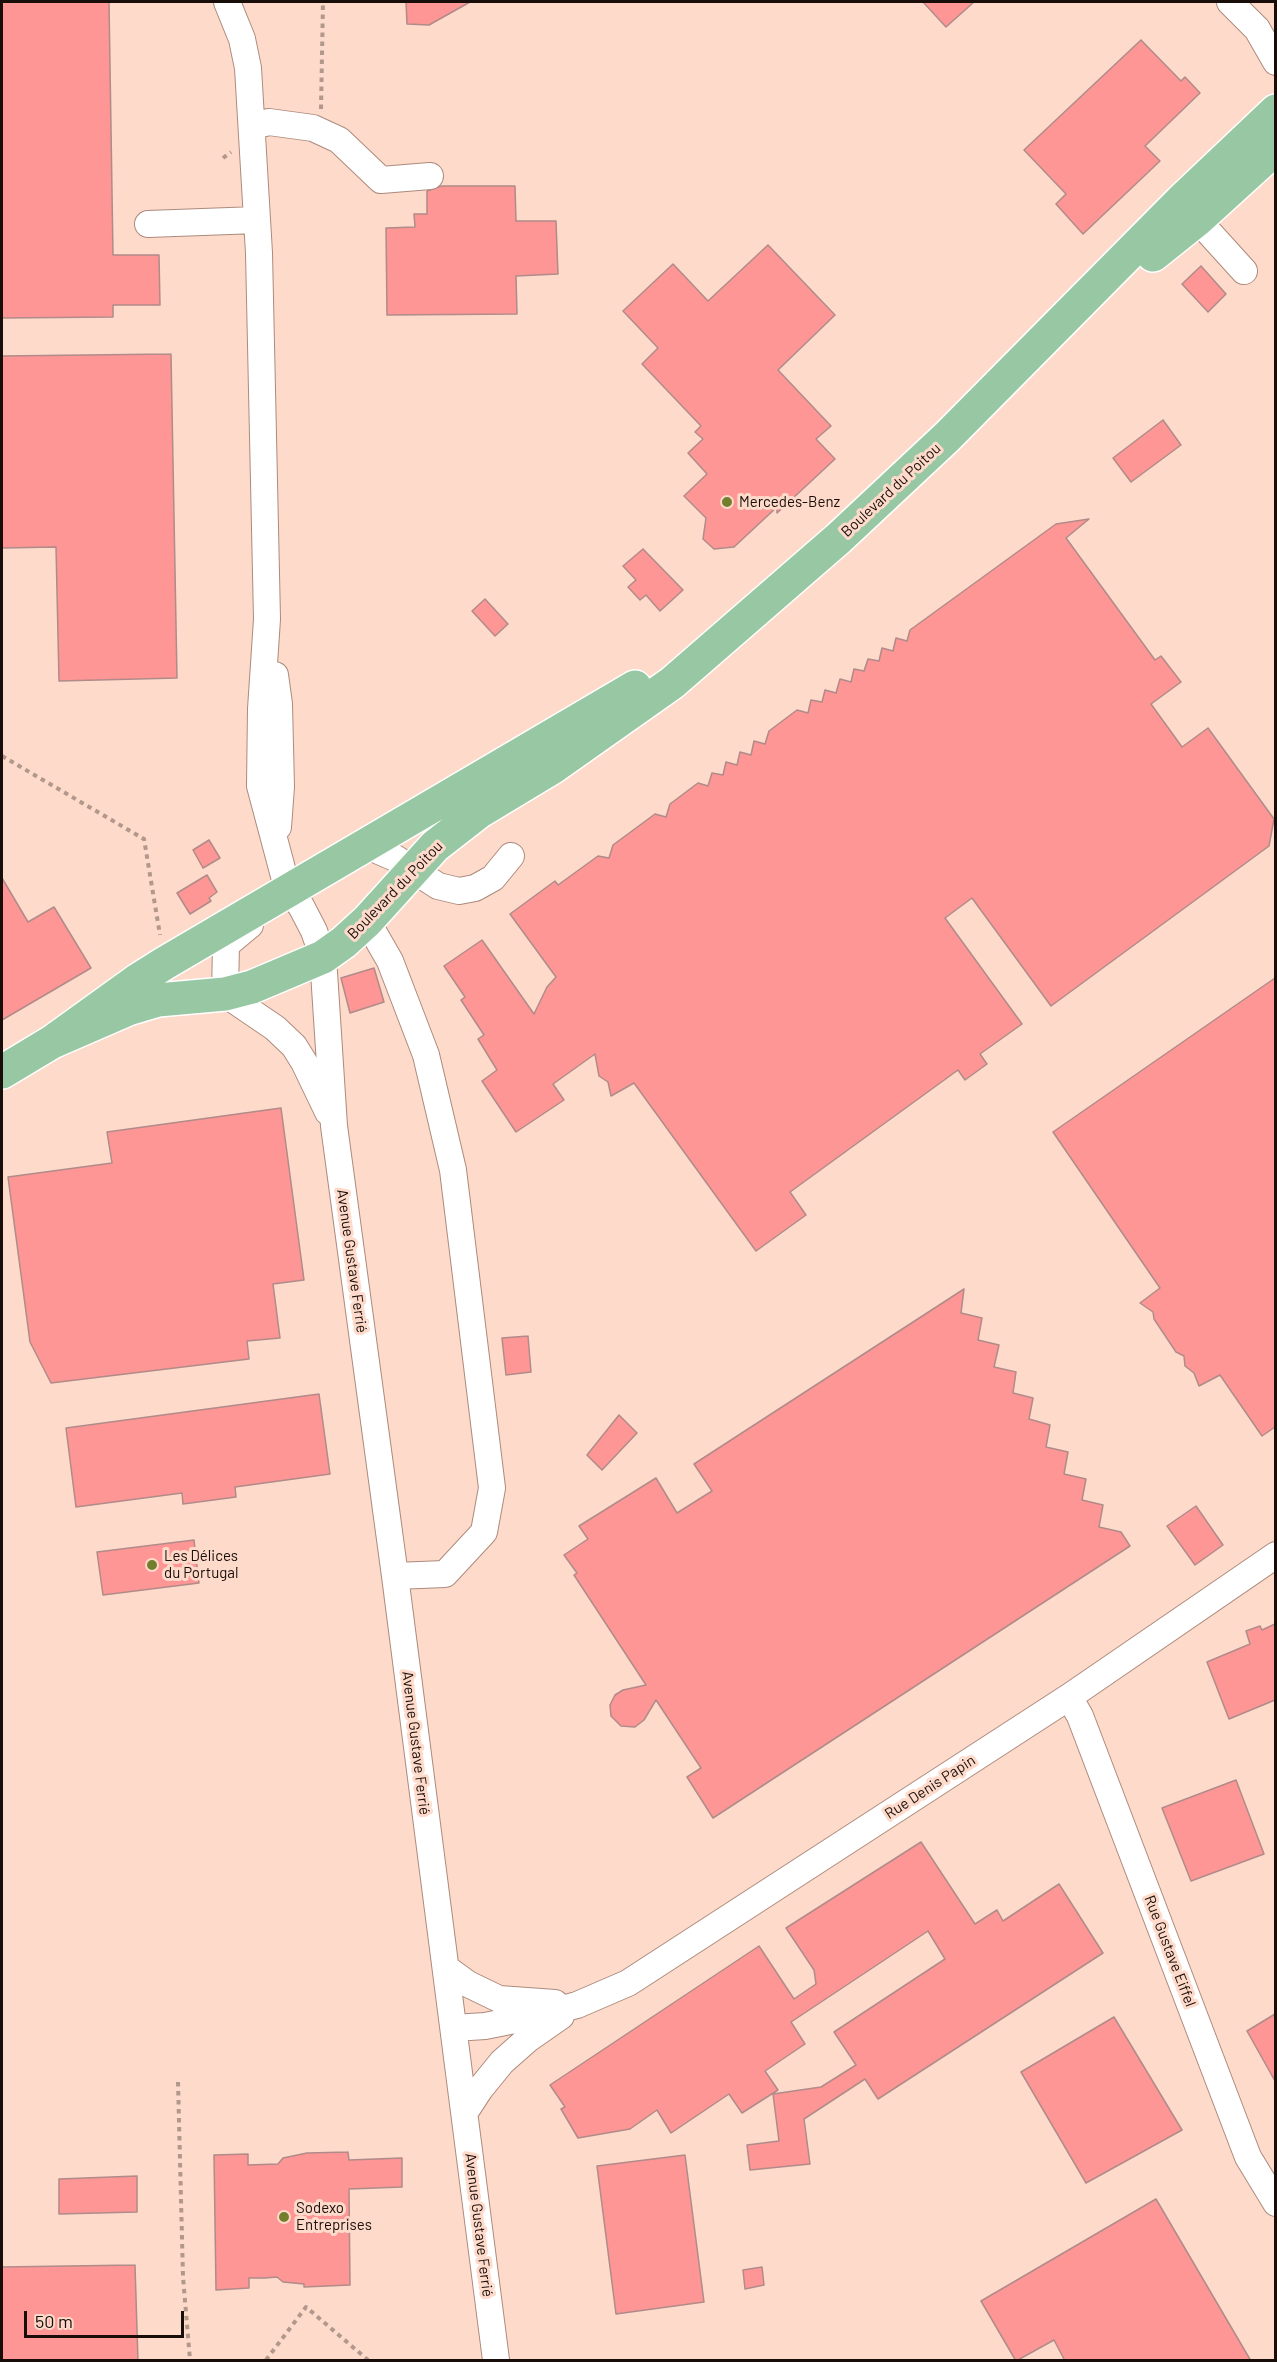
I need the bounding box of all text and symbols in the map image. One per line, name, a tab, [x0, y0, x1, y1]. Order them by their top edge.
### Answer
street label: Boulevard du Poitou	[838, 439, 944, 541]
place label: Mercedes-Benz	[739, 493, 840, 511]
marker: Mercedes-Benz	[720, 495, 734, 509]
street label: Boulevard du Poitou	[344, 837, 446, 943]
street label: Avenue Gustave Ferrié	[333, 1188, 371, 1334]
place label: Les Délices du Portugal	[164, 1547, 238, 1582]
marker: Les Délices du Portugal	[145, 1558, 159, 1572]
street label: Avenue Gustave Ferrié	[398, 1670, 434, 1816]
street label: Rue Denis Papin	[881, 1751, 979, 1823]
street label: Rue Gustave Eiffel	[1140, 1893, 1200, 2009]
street label: Avenue Gustave Ferrié	[461, 2152, 497, 2298]
place label: Sodexo Entreprises	[296, 2199, 372, 2234]
marker: Sodexo Entreprises	[277, 2210, 291, 2224]
scale bar	[27, 2299, 188, 2337]
text: 50 m	[35, 2310, 73, 2332]

